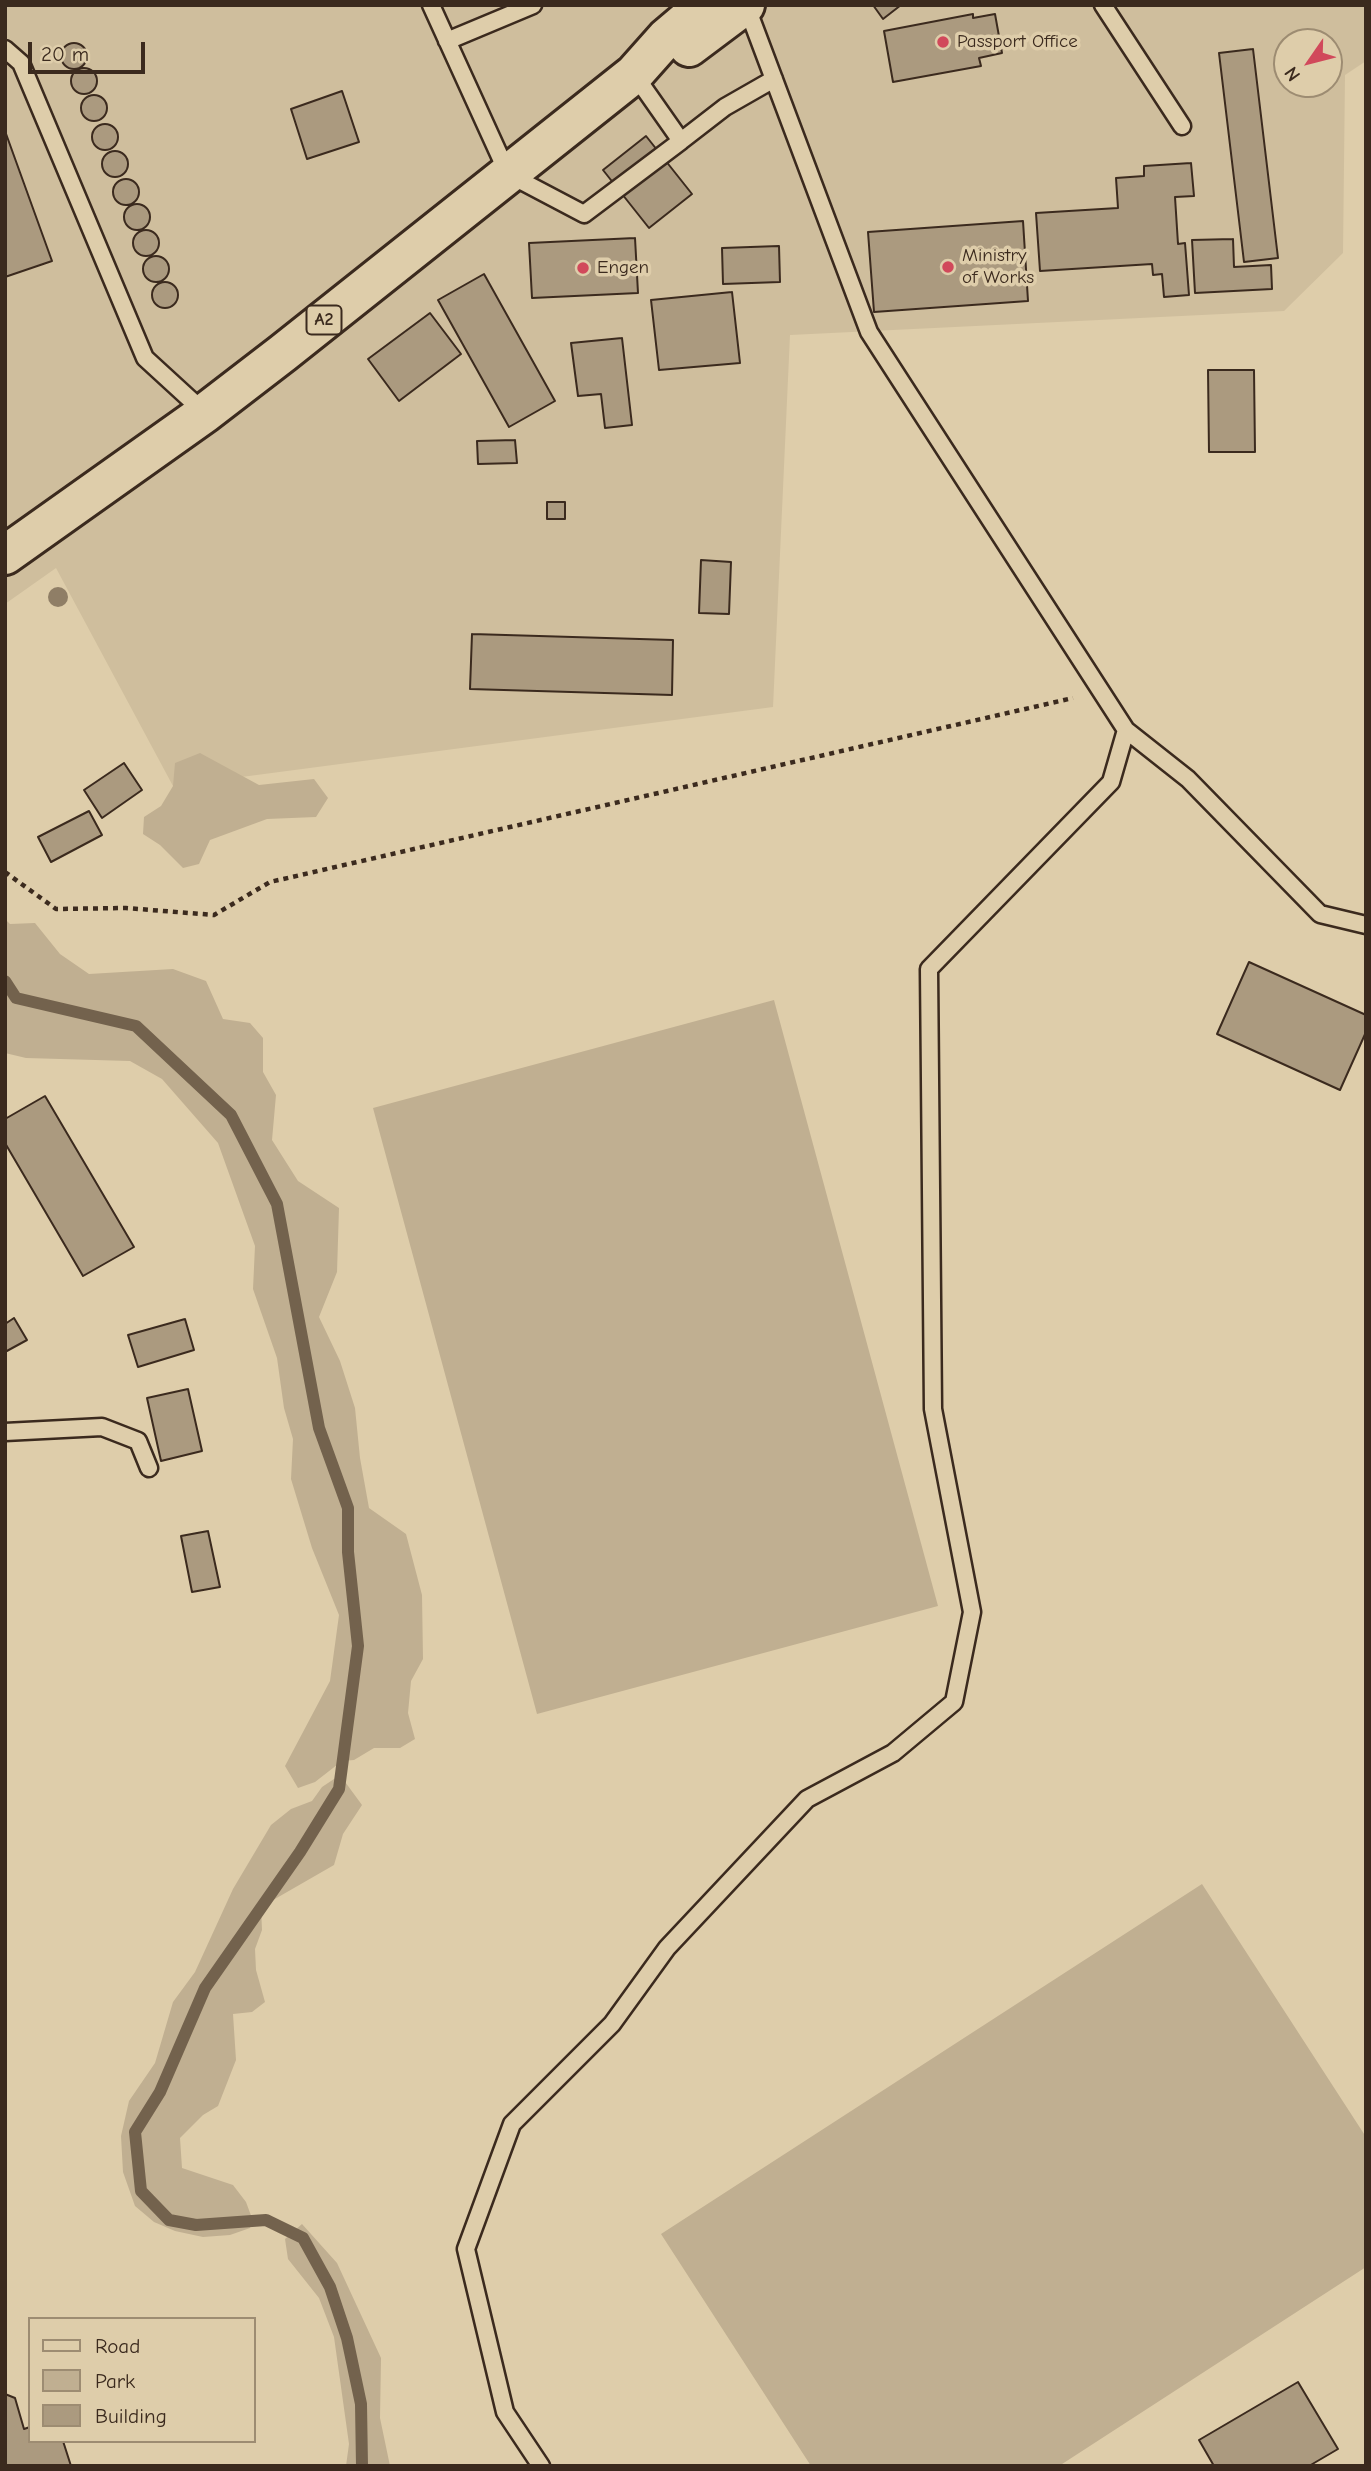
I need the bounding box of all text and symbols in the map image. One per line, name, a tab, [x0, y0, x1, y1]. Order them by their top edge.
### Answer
scale bar	[32, 28, 149, 72]
north arrow	[1273, 28, 1343, 98]
place label: Passport Office	[957, 31, 1078, 53]
marker: Passport Office	[935, 34, 951, 50]
text: 20 m	[41, 42, 89, 66]
text: N	[1280, 63, 1305, 85]
place label: Ministry of Works	[962, 245, 1034, 289]
place label: Engen	[597, 257, 649, 279]
marker: Ministry of Works	[940, 259, 956, 275]
marker: Engen	[575, 260, 591, 276]
road number: A2	[306, 306, 342, 334]
legend	[28, 2317, 256, 2443]
text: Road	[95, 2334, 140, 2358]
text: Park	[95, 2369, 135, 2393]
text: Building	[95, 2404, 167, 2428]

